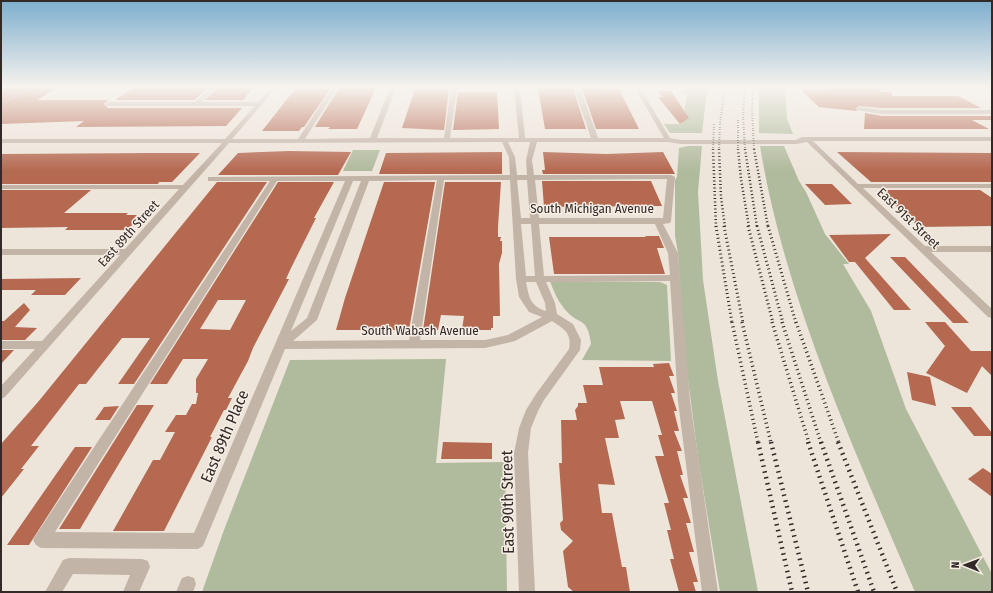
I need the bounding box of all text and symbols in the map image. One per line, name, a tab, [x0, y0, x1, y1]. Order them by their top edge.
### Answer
street label: East 91st Street	[874, 185, 944, 252]
street label: East 89th Street	[95, 197, 162, 270]
street label: South Michigan Avenue	[530, 201, 654, 216]
street label: South Wabash Avenue	[361, 323, 479, 338]
street label: East 89th Place	[196, 387, 252, 485]
street label: East 90th Street	[497, 449, 518, 554]
north arrow	[945, 545, 985, 585]
text: N	[949, 561, 962, 568]

